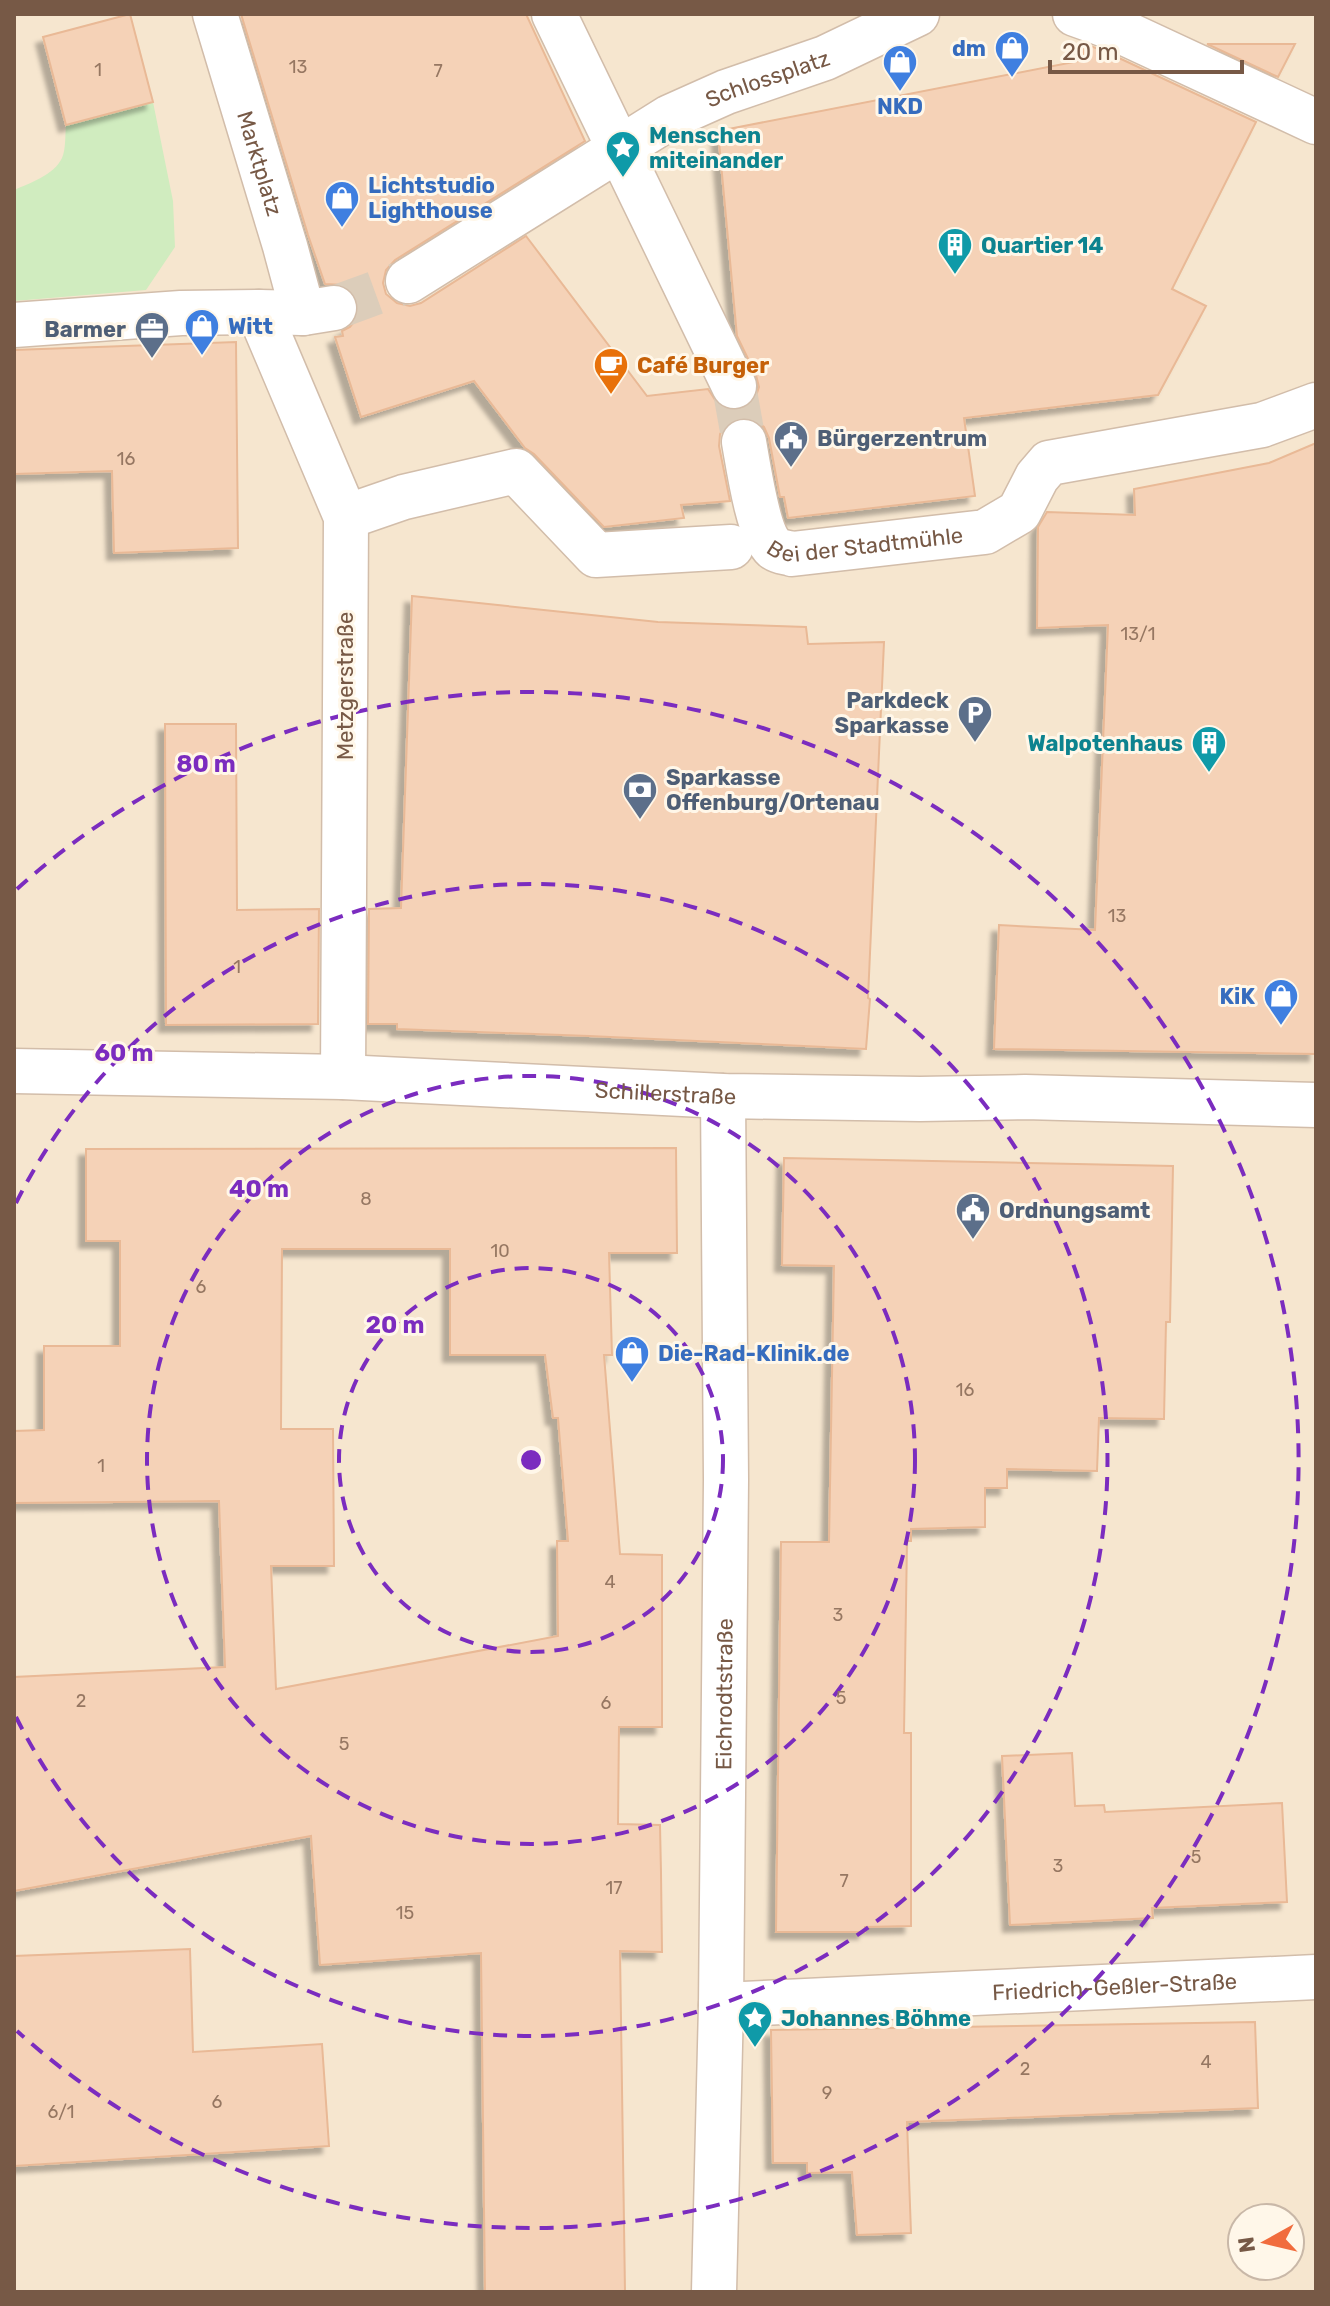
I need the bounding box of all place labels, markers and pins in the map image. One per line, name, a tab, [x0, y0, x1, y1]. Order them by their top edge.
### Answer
shop icon: dm	[993, 29, 1031, 79]
place label: dm	[952, 35, 986, 62]
shop icon: NKD	[881, 43, 919, 93]
place label: NKD	[877, 93, 923, 120]
place label: Menschen miteinander	[649, 122, 783, 174]
place icon: Menschen miteinander	[604, 129, 642, 179]
place label: Lichtstudio Lighthouse	[368, 172, 495, 224]
shop icon: Lichtstudio Lighthouse	[323, 179, 361, 229]
building icon: Quartier 14	[936, 226, 974, 276]
place label: Quartier 14	[981, 232, 1104, 259]
shop icon: Witt	[183, 307, 221, 357]
office icon: Barmer	[133, 310, 171, 360]
place label: Witt	[228, 313, 273, 340]
place label: Barmer	[44, 316, 126, 343]
cafe icon: Café Burger	[592, 346, 630, 396]
place label: Café Burger	[637, 352, 769, 379]
public building icon: Bürgerzentrum	[772, 419, 810, 469]
place label: Bürgerzentrum	[817, 425, 987, 452]
place label: Parkdeck Sparkasse	[835, 687, 949, 739]
parking icon: Parkdeck Sparkasse	[956, 694, 994, 744]
building icon: Walpotenhaus	[1190, 724, 1228, 774]
place label: Walpotenhaus	[1028, 730, 1183, 757]
place label: Sparkasse Offenburg/Ortenau	[666, 764, 880, 816]
bank icon: Sparkasse Offenburg/Ortenau	[621, 771, 659, 821]
shop icon: KiK	[1262, 977, 1300, 1027]
place label: KiK	[1220, 983, 1255, 1010]
public building icon: Ordnungsamt	[954, 1191, 992, 1241]
place label: Ordnungsamt	[999, 1197, 1150, 1224]
shop icon: Die-Rad-Klinik.de	[613, 1334, 651, 1384]
place label: Die-Rad-Klinik.de	[658, 1340, 850, 1367]
centre of rings	[517, 1446, 545, 1474]
place icon: Johannes Böhme	[736, 1999, 774, 2049]
place label: Johannes Böhme	[781, 2005, 971, 2032]

